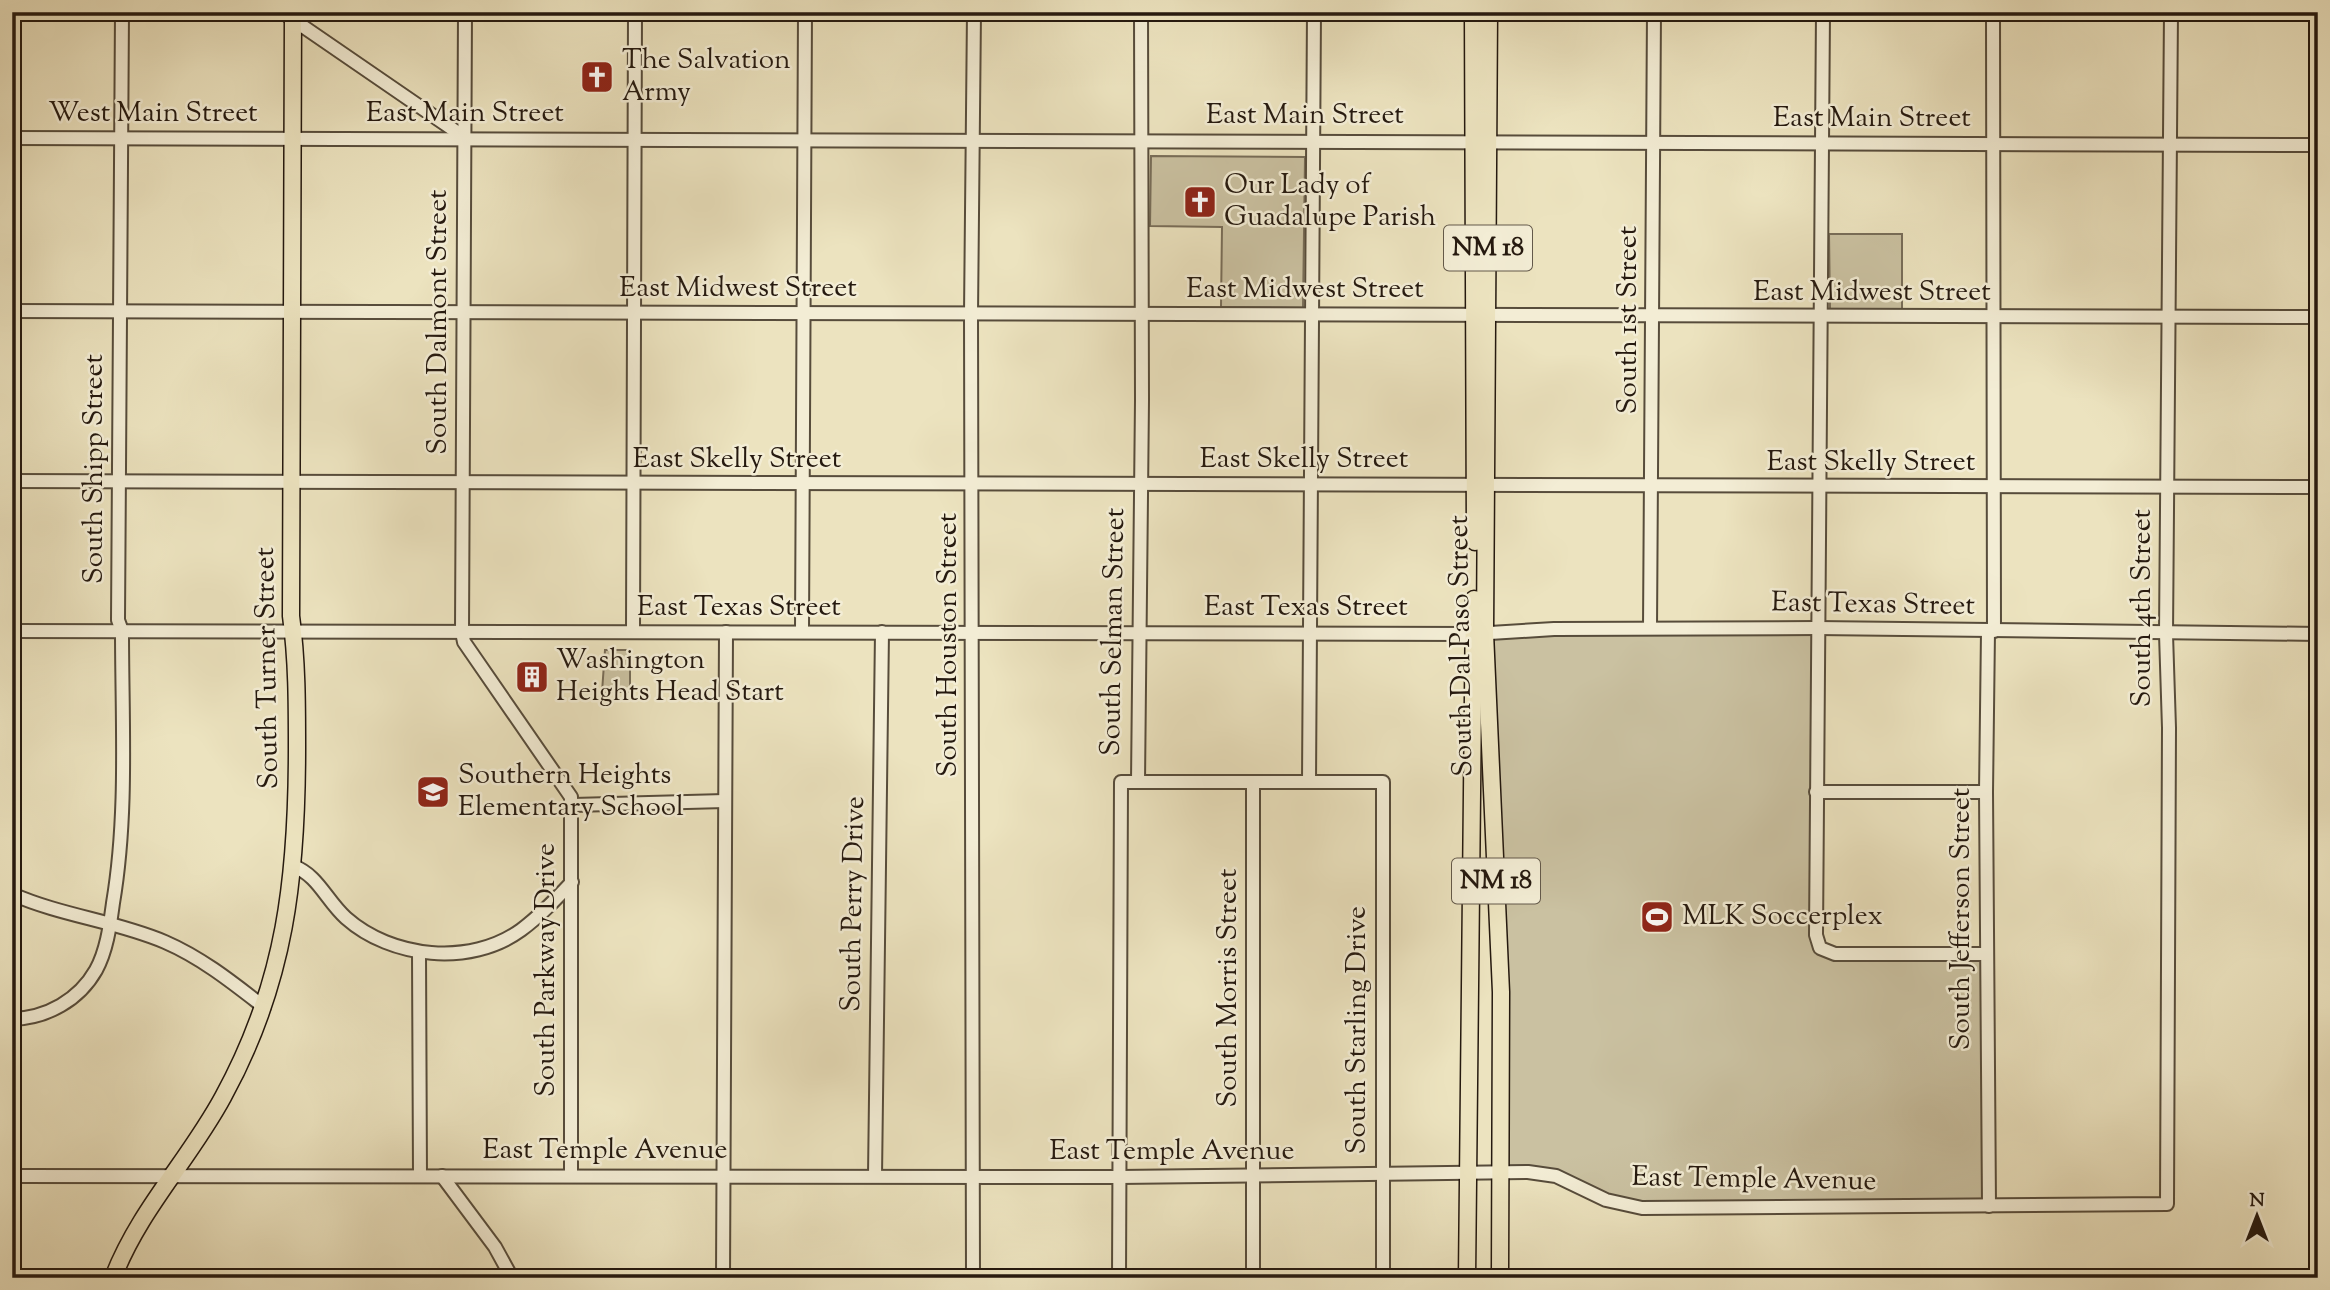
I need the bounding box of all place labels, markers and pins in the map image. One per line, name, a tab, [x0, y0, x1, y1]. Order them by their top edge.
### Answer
place label: The Salvation Army	[622, 41, 791, 113]
church icon: The Salvation Army	[578, 58, 616, 96]
place label: Our Lady of Guadalupe Parish	[1224, 166, 1436, 238]
church icon: Our Lady of Guadalupe Parish	[1181, 183, 1219, 221]
place label: Washington Heights Head Start	[556, 641, 784, 713]
building icon: Washington Heights Head Start	[513, 658, 551, 696]
place label: Southern Heights Elementary School	[458, 756, 684, 828]
school or university icon: Southern Heights Elementary School	[414, 773, 452, 811]
place label: MLK Soccerplex	[1682, 897, 1883, 937]
sports icon: MLK Soccerplex	[1638, 898, 1676, 936]

